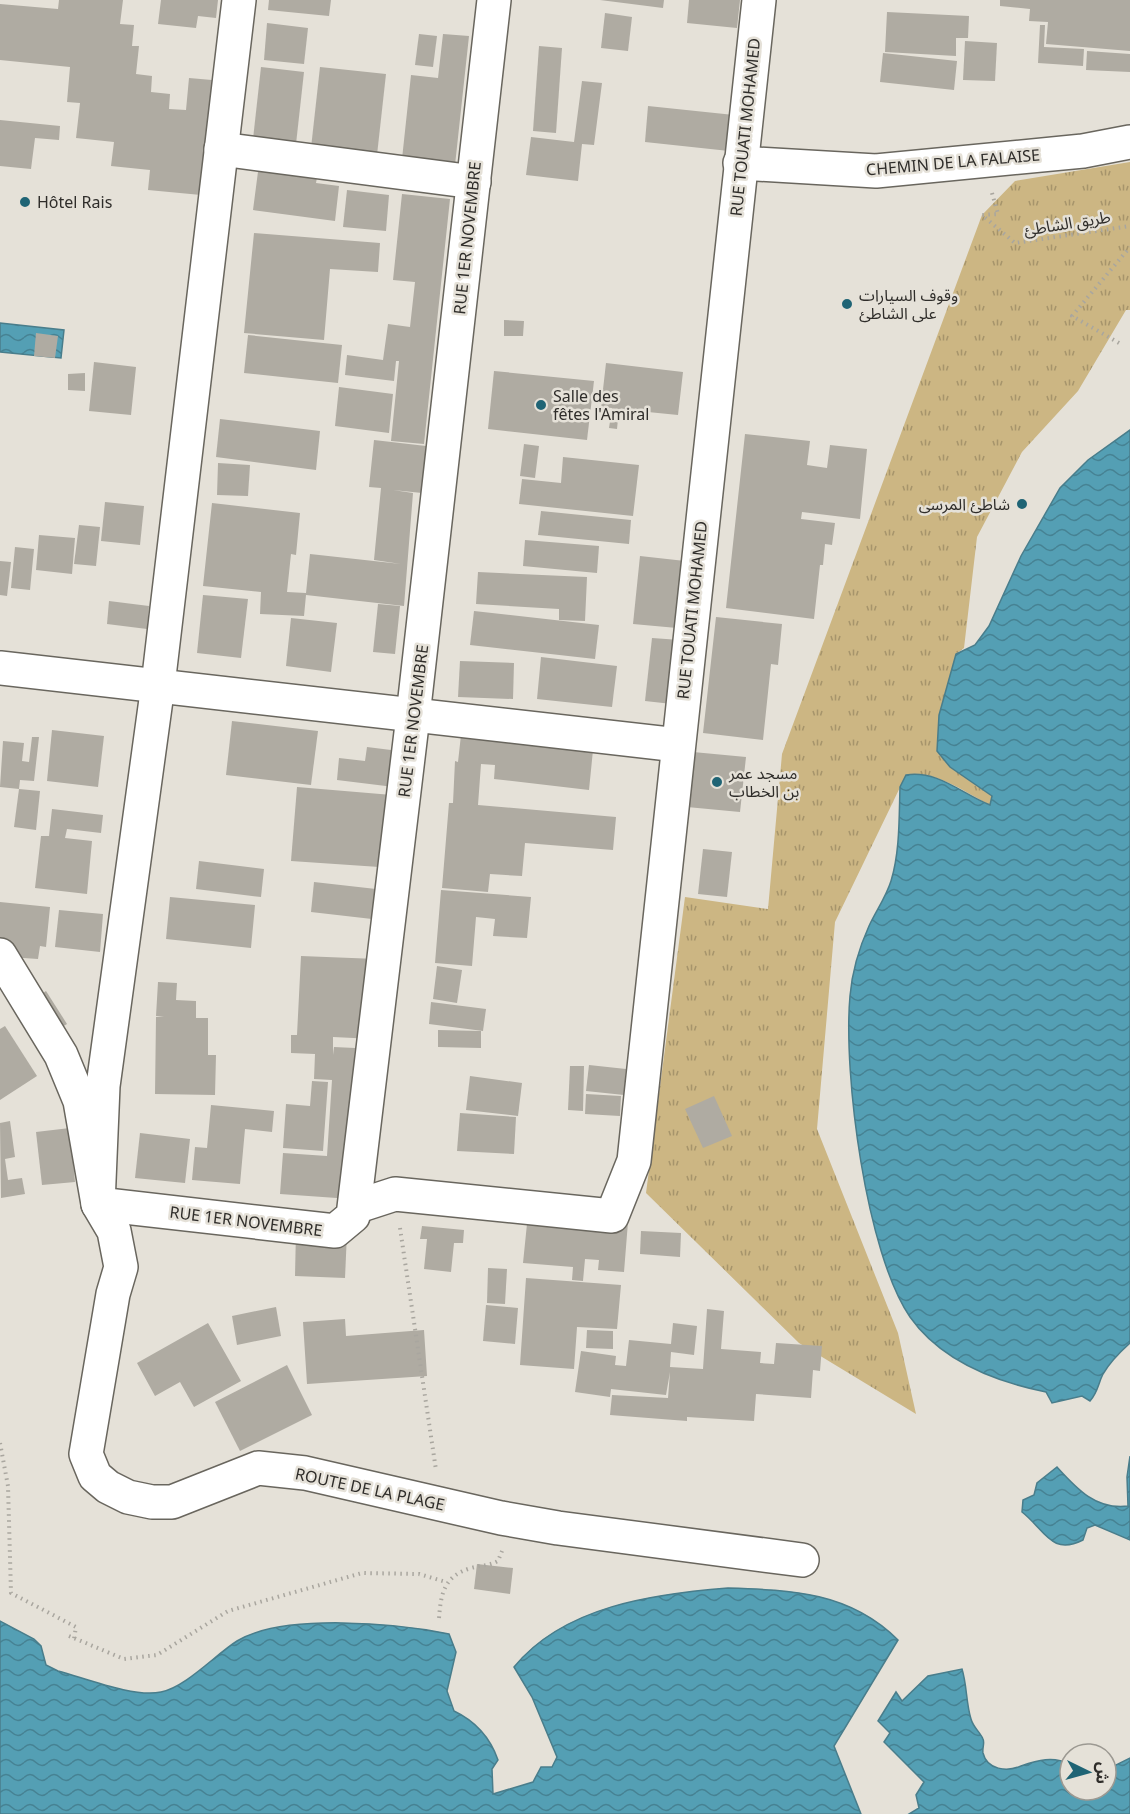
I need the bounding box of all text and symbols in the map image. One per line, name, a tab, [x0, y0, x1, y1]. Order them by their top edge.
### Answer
street label: RUE TOUATI MOHAMED	[725, 37, 765, 217]
street label: CHEMIN DE LA FALAISE	[865, 143, 1041, 181]
street label: RUE 1ER NOVEMBRE	[448, 160, 486, 316]
place label: Hôtel Rais	[37, 191, 112, 213]
marker: Hôtel Rais	[18, 195, 32, 209]
street label: طريق الشاطئ	[1022, 205, 1112, 241]
place label: وقوف السيارات على الشاطئ	[859, 284, 958, 324]
marker: وقوف السيارات على الشاطئ	[840, 297, 854, 311]
place label: Salle des fêtes l'Amiral	[553, 385, 649, 425]
marker: Salle des fêtes l'Amiral	[534, 398, 548, 412]
place label: شاطئ المرسى	[919, 493, 1010, 515]
marker: شاطئ المرسى	[1015, 497, 1029, 511]
street label: RUE TOUATI MOHAMED	[672, 520, 712, 700]
street label: RUE 1ER NOVEMBRE	[393, 643, 433, 799]
place label: مسجد عمر بن الخطاب	[728, 762, 799, 802]
marker: مسجد عمر بن الخطاب	[710, 775, 724, 789]
street label: RUE 1ER NOVEMBRE	[168, 1201, 324, 1241]
street label: ROUTE DE LA PLAGE	[293, 1462, 447, 1516]
north arrow	[1058, 1742, 1118, 1802]
text: ش	[1091, 1761, 1115, 1785]

